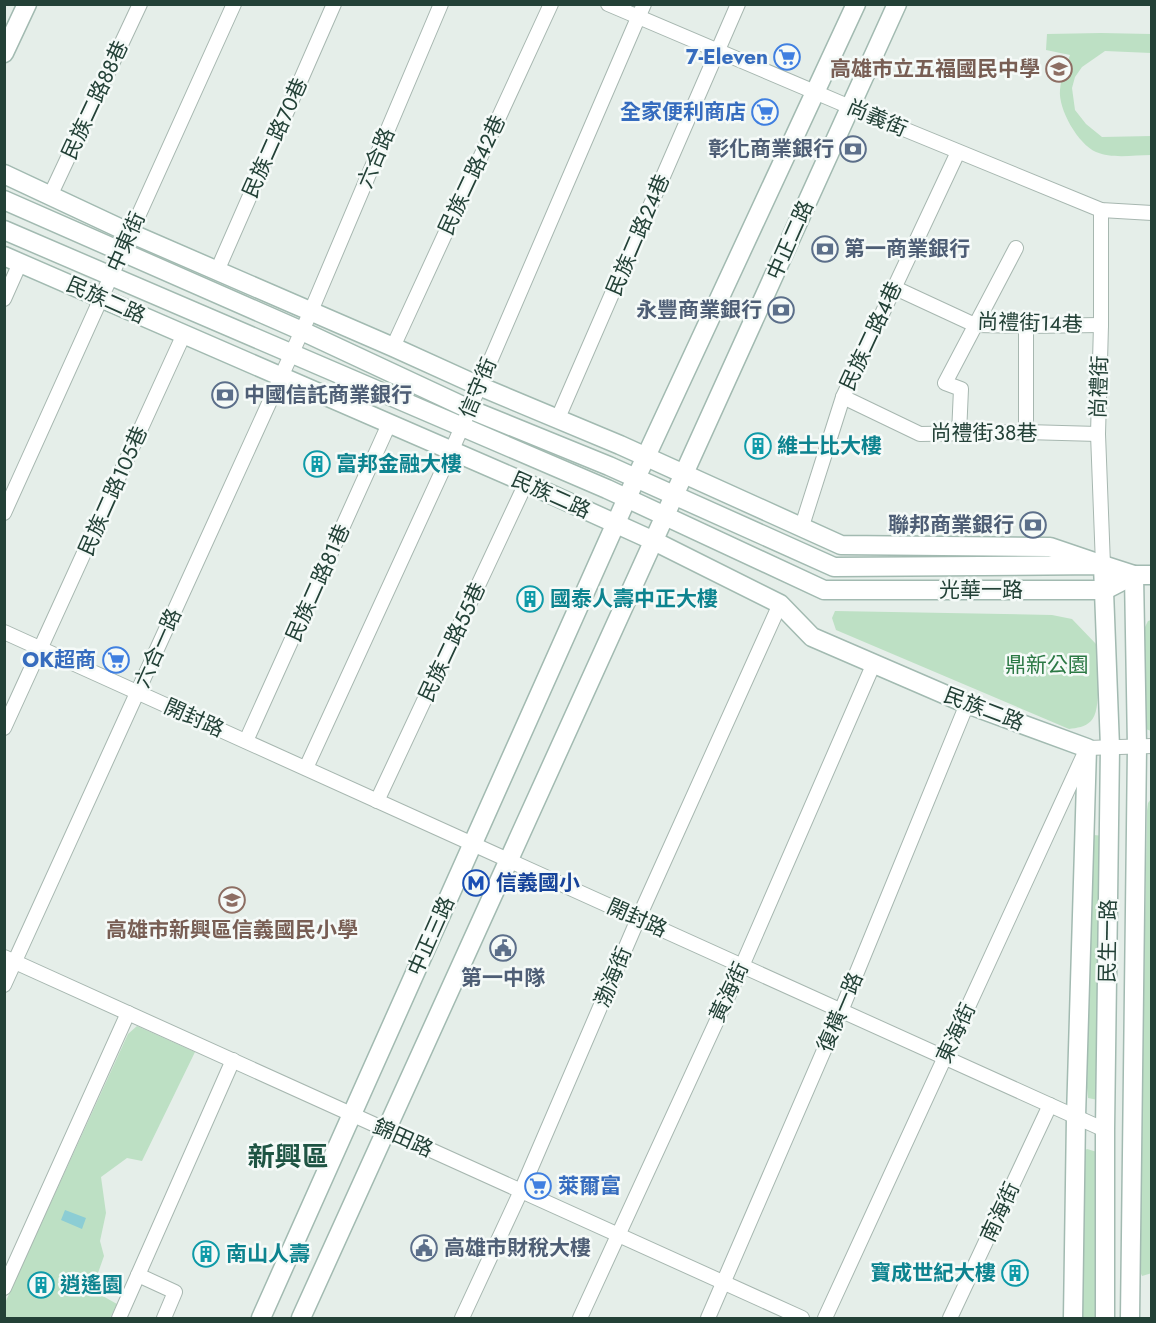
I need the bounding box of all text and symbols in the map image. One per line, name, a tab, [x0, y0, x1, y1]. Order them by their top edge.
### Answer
street label: 民族二路88巷	[54, 36, 136, 164]
place label: 7-Eleven	[686, 42, 768, 72]
supermarket icon: 7-Eleven	[772, 42, 802, 72]
place label: 高雄市立五福國民中學	[830, 54, 1040, 84]
school or university icon: 高雄市立五福國民中學	[1044, 54, 1074, 84]
street label: 民族二路70巷	[235, 73, 315, 203]
street label: 尚義街	[842, 92, 912, 144]
place label: 全家便利商店	[620, 97, 746, 127]
supermarket icon: 全家便利商店	[750, 97, 780, 127]
street label: 民族二路42巷	[431, 110, 513, 240]
street label: 六合路	[350, 123, 402, 193]
place label: 彰化商業銀行	[708, 134, 834, 164]
bank icon: 彰化商業銀行	[838, 134, 868, 164]
street label: 民族二路24巷	[599, 170, 677, 300]
street label: 中正二路	[759, 196, 821, 284]
street label: 中東街	[99, 207, 153, 277]
bank icon: 第一商業銀行	[810, 234, 840, 264]
place label: 第一商業銀行	[844, 234, 970, 264]
street label: 民族二路	[62, 269, 150, 331]
street label: 民族二路4巷	[833, 277, 909, 395]
place label: 永豐商業銀行	[636, 295, 762, 325]
bank icon: 永豐商業銀行	[766, 295, 796, 325]
street label: 尚禮街14巷	[977, 306, 1083, 340]
street label: 信守街	[452, 353, 504, 423]
street label: 尚禮街	[1083, 355, 1115, 419]
bank icon: 中國信託商業銀行	[210, 380, 240, 410]
place label: 中國信託商業銀行	[244, 380, 412, 410]
street label: 尚禮街38巷	[931, 418, 1037, 448]
street label: 民族二路105巷	[71, 421, 155, 561]
building icon: 維士比大樓	[743, 431, 773, 461]
place label: 維士比大樓	[777, 431, 882, 461]
building icon: 富邦金融大樓	[302, 449, 332, 479]
place label: 富邦金融大樓	[336, 449, 462, 479]
street label: 民族二路	[507, 464, 595, 526]
place label: 聯邦商業銀行	[888, 510, 1014, 540]
bank icon: 聯邦商業銀行	[1018, 510, 1048, 540]
street label: 民族二路81巷	[279, 519, 357, 647]
street label: 光華一路	[939, 575, 1023, 605]
street label: 民族二路55巷	[411, 577, 493, 707]
building icon: 國泰人壽中正大樓	[515, 584, 545, 614]
place label: 國泰人壽中正大樓	[550, 584, 718, 614]
street label: 六合一路	[127, 604, 189, 692]
place label: OK超商	[22, 645, 96, 675]
supermarket icon: OK超商	[101, 645, 131, 675]
park label: 鼎新公園	[1005, 650, 1089, 680]
street label: 民族二路	[939, 680, 1029, 738]
street label: 開封路	[159, 691, 229, 745]
metro station icon: 信義國小	[461, 868, 491, 898]
place label: 信義國小	[496, 868, 580, 898]
school or university icon: 高雄市新興區信義國民小學	[217, 885, 247, 915]
street label: 開封路	[602, 891, 672, 945]
street label: 中正三路	[400, 892, 462, 980]
street label: 民生一路	[1092, 899, 1124, 983]
place label: 高雄市新興區信義國民小學	[106, 915, 358, 945]
public building icon: 第一中隊	[488, 933, 518, 963]
street label: 渤海街	[587, 942, 639, 1012]
street label: 黃海街	[702, 957, 756, 1027]
place label: 第一中隊	[461, 963, 546, 993]
street label: 復橫一路	[810, 967, 870, 1057]
street label: 東海街	[929, 998, 983, 1068]
street label: 錦田路	[368, 1111, 438, 1165]
district label: 新興區	[248, 1137, 329, 1176]
supermarket icon: 萊爾富	[523, 1171, 553, 1201]
place label: 萊爾富	[558, 1171, 621, 1201]
street label: 南海街	[973, 1177, 1027, 1247]
public building icon: 高雄市財稅大樓	[409, 1233, 439, 1263]
place label: 高雄市財稅大樓	[444, 1233, 591, 1263]
building icon: 南山人壽	[191, 1239, 221, 1269]
place label: 南山人壽	[226, 1239, 310, 1269]
place label: 寶成世紀大樓	[870, 1258, 996, 1288]
building icon: 寶成世紀大樓	[1000, 1258, 1030, 1288]
building icon: 逍遙園	[26, 1270, 56, 1300]
place label: 逍遙園	[60, 1270, 123, 1300]

